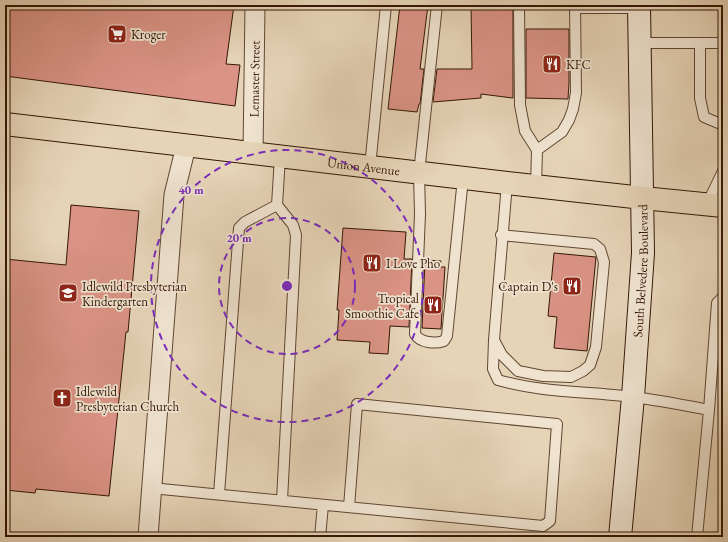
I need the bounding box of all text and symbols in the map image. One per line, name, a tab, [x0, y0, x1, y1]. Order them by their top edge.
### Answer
supermarket icon: Kroger	[106, 23, 128, 45]
place label: Kroger	[131, 26, 166, 43]
street label: Lemaster Street	[245, 40, 264, 118]
restaurant icon: KFC	[541, 53, 563, 75]
place label: KFC	[566, 56, 591, 73]
street label: Union Avenue	[326, 154, 401, 179]
text: 40 m	[178, 182, 204, 198]
street label: South Belvedere Boulevard	[629, 204, 652, 338]
text: 20 m	[226, 230, 252, 246]
restaurant icon: I Love Pho	[361, 252, 383, 274]
place label: I Love Pho	[386, 255, 440, 272]
restaurant icon: Captain D's	[561, 275, 583, 297]
place label: Idlewild Presbyterian Kindergarten	[82, 278, 187, 310]
place label: Captain D's	[498, 278, 558, 295]
centre of rings	[280, 279, 294, 293]
school or university icon: Idlewild Presbyterian Kindergarten	[57, 282, 79, 304]
place label: Tropical Smoothie Cafe	[345, 290, 419, 322]
restaurant icon: Tropical Smoothie Cafe	[422, 294, 444, 316]
place label: Idlewild Presbyterian Church	[76, 383, 180, 415]
church icon: Idlewild Presbyterian Church	[51, 387, 73, 409]

